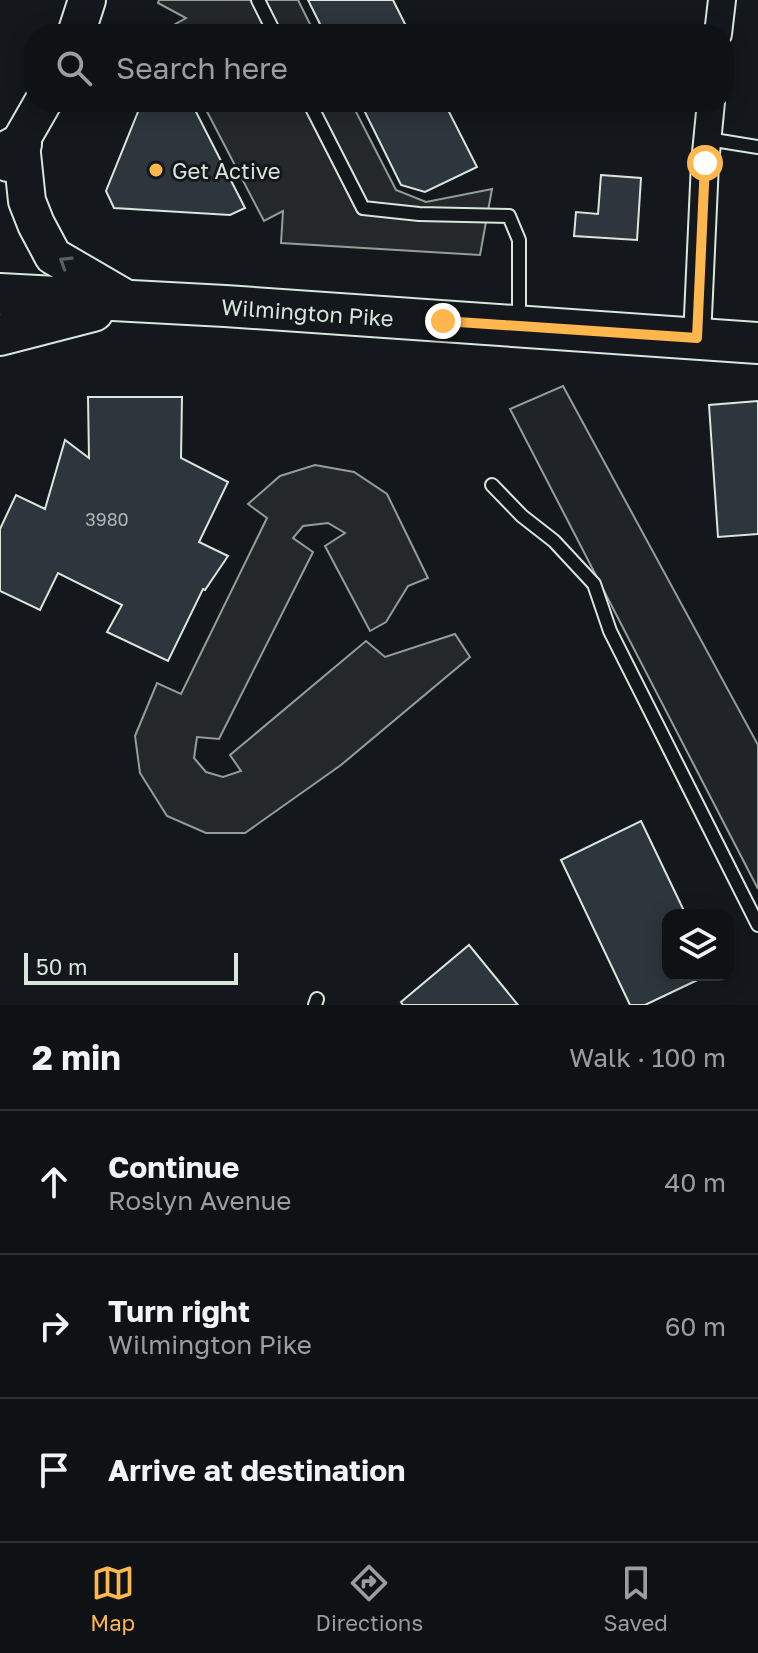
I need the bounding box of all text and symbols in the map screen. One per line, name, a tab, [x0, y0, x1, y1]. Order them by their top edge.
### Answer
search box	[24, 24, 734, 112]
icon: search	[52, 46, 96, 90]
text: Search here	[116, 50, 288, 86]
route start	[687, 145, 723, 181]
place label: Get Active	[172, 157, 280, 184]
marker: Get Active	[147, 161, 165, 179]
one-way arrow	[59, 257, 73, 272]
street label: Wilmington Pike	[220, 292, 395, 331]
route end	[425, 303, 461, 339]
house number: 3980	[85, 508, 129, 530]
map controls	[662, 909, 734, 981]
button: layers	[662, 909, 734, 981]
scale bar	[24, 949, 238, 985]
text: 50 m	[36, 953, 87, 980]
text: 2 min	[32, 1037, 121, 1077]
text: Walk · 100 m	[569, 1042, 726, 1073]
text: Continue	[108, 1149, 239, 1185]
icon: ahead	[32, 1160, 76, 1204]
text: 40 m	[665, 1167, 726, 1198]
text: Roslyn Avenue	[108, 1185, 291, 1216]
text: Turn right	[108, 1293, 250, 1329]
icon: right	[32, 1304, 76, 1348]
text: 60 m	[665, 1311, 726, 1342]
text: Wilmington Pike	[108, 1329, 312, 1360]
icon: arrive	[32, 1448, 76, 1492]
text: Arrive at destination	[108, 1452, 405, 1488]
tab: Map	[90, 1561, 135, 1636]
tab: Directions	[316, 1561, 423, 1636]
tab: Saved	[604, 1561, 668, 1636]

